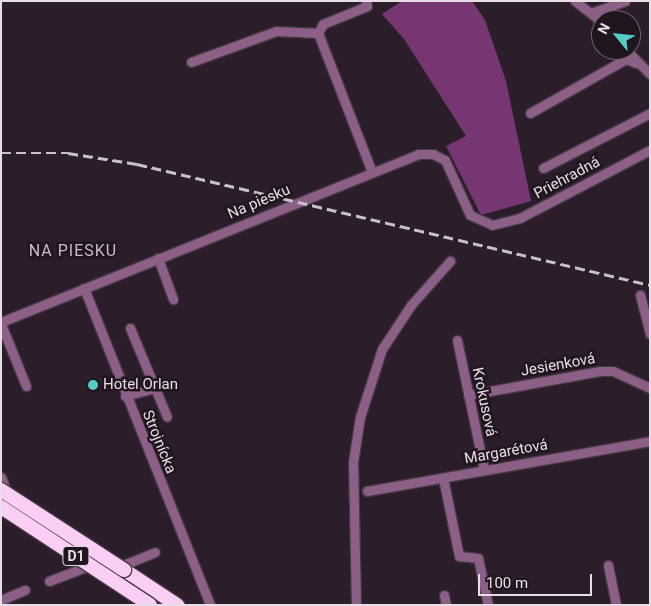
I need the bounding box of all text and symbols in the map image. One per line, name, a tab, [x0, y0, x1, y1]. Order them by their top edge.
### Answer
north arrow	[591, 10, 641, 60]
text: N	[594, 20, 613, 37]
street label: Priehradná	[531, 153, 603, 203]
street label: Na piesku	[225, 181, 293, 223]
district label: NA PIESKU	[28, 241, 118, 261]
street label: Jesienková	[519, 350, 597, 380]
street label: Krokusová	[468, 366, 500, 438]
place label: Hotel Orlan	[103, 376, 178, 394]
marker: Hotel Orlan	[87, 379, 99, 391]
street label: Strojnícka	[138, 408, 180, 476]
street label: Margarétová	[463, 436, 549, 468]
road number: D1	[62, 544, 90, 568]
scale bar	[481, 564, 595, 596]
text: 100 m	[486, 574, 528, 592]

